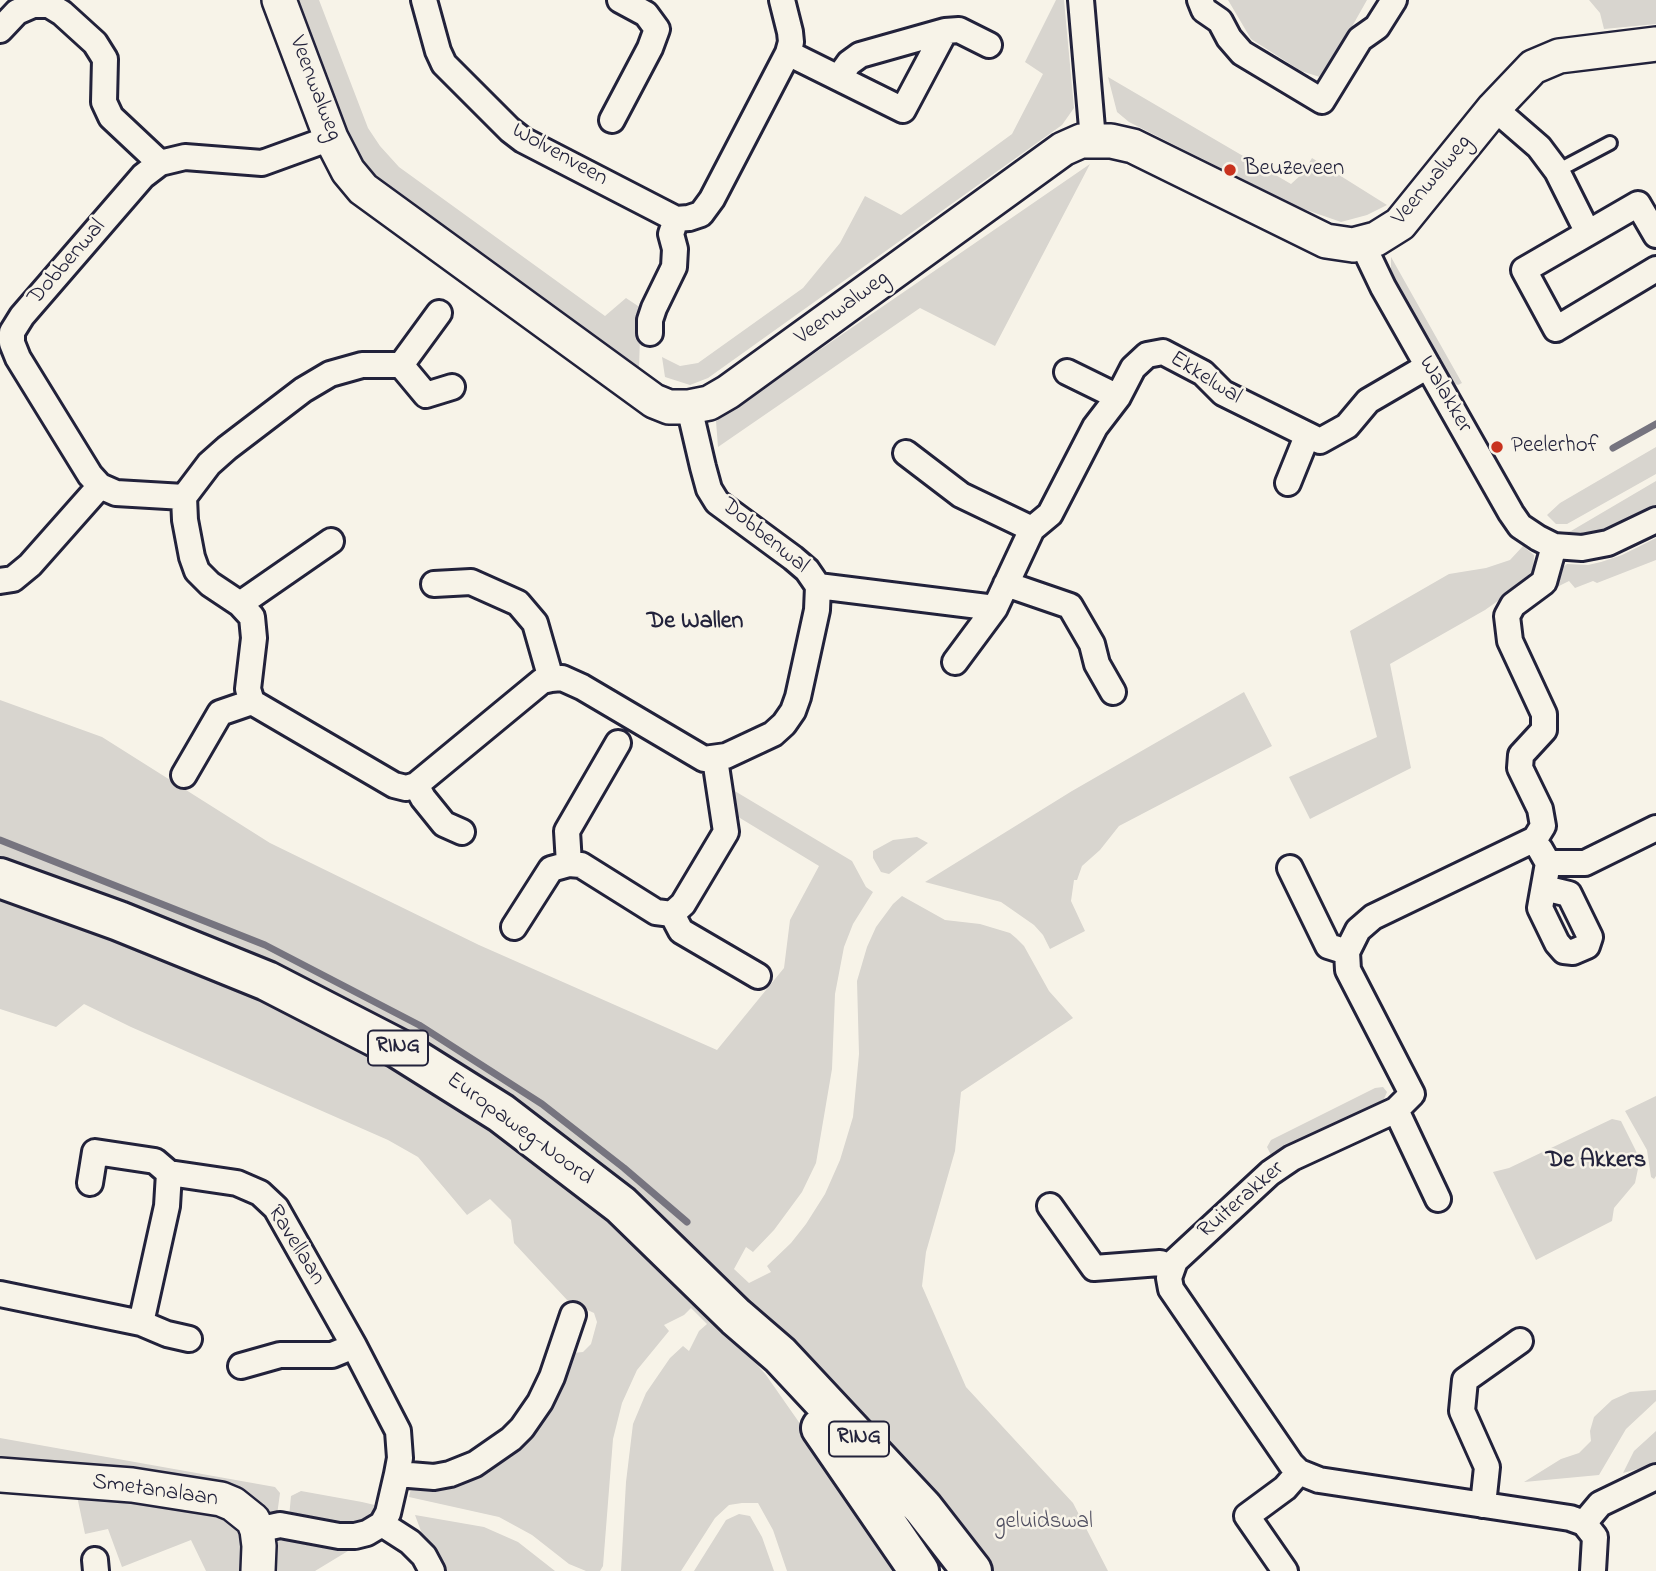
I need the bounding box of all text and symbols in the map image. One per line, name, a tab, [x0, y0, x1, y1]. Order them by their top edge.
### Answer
street label: Veenwalweg	[281, 33, 347, 145]
street label: Wolvenveen	[506, 118, 612, 194]
street label: Veenwalweg	[1387, 130, 1479, 232]
place label: Beuzeveen	[1244, 156, 1344, 184]
marker: Beuzeveen	[1222, 162, 1238, 178]
street label: Dobbenwal	[23, 214, 113, 312]
street label: Veenwalweg	[790, 266, 896, 352]
street label: Ekkelwal	[1164, 346, 1246, 412]
street label: Walakker	[1411, 352, 1477, 438]
place label: Peelerhof	[1511, 433, 1598, 461]
marker: Peelerhof	[1489, 439, 1505, 455]
street label: Dobbenwal	[715, 493, 813, 581]
district label: De Wallen	[647, 609, 743, 637]
road number: RING	[368, 1030, 428, 1066]
street label: Europaweg-Noord	[440, 1067, 598, 1193]
district label: De Akkers	[1546, 1148, 1646, 1176]
street label: Ruiterakker	[1193, 1156, 1291, 1246]
street label: Ravellaan	[260, 1201, 330, 1291]
road number: RING	[829, 1422, 889, 1456]
street label: Smetanalaan	[90, 1470, 220, 1514]
park label: geluidswal	[995, 1509, 1093, 1537]

